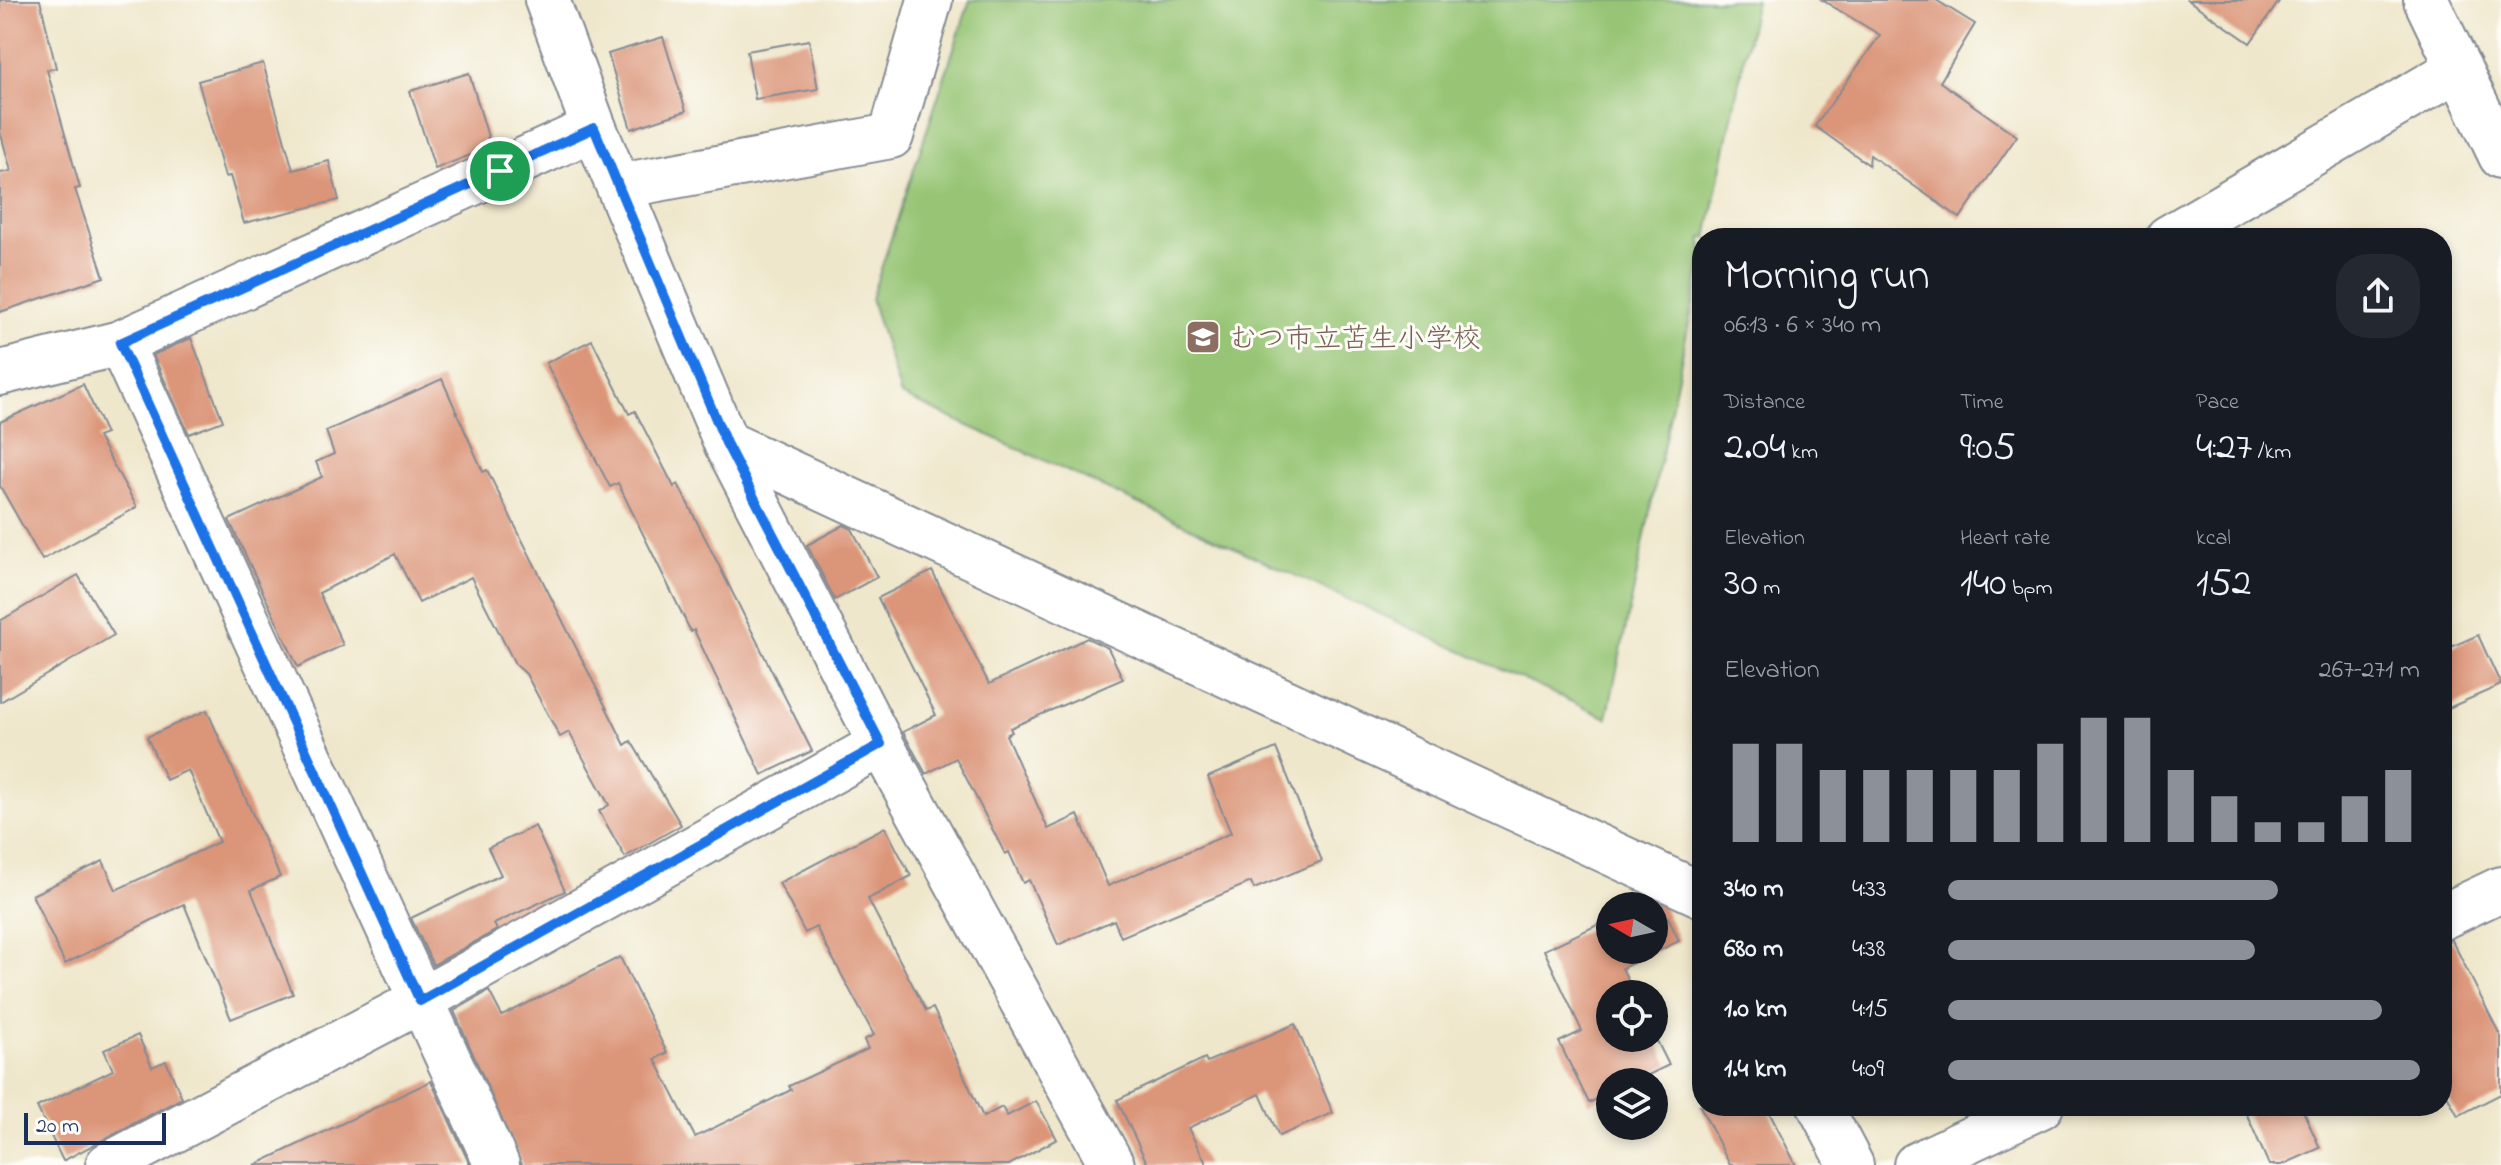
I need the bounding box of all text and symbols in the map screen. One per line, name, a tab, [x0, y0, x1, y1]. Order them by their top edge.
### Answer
pin	[466, 137, 534, 205]
icon: arrive	[478, 149, 522, 193]
text: Morning run	[1724, 245, 1930, 309]
button: share	[2336, 254, 2420, 338]
text: 06:13 · 6 × 340 m	[1724, 307, 1881, 345]
school or university icon: むつ市立苫生小学校	[1184, 318, 1222, 356]
place label: むつ市立苫生小学校	[1229, 320, 1481, 361]
text: Distance	[1724, 387, 1805, 419]
text: Time	[1960, 387, 2004, 419]
text: Pace	[2196, 387, 2239, 419]
text: 2.04	[1724, 419, 1786, 478]
text: 9:05	[1960, 419, 2016, 478]
text: 4:27	[2196, 419, 2252, 478]
text: km	[1786, 437, 1818, 469]
text: /km	[2252, 437, 2291, 469]
text: Elevation	[1724, 523, 1805, 555]
text: Heart rate	[1960, 523, 2050, 555]
text: kcal	[2196, 523, 2231, 555]
text: 30	[1724, 555, 1758, 614]
text: 140	[1960, 555, 2006, 614]
text: 152	[2196, 555, 2251, 614]
text: m	[1758, 573, 1780, 605]
text: bpm	[2006, 573, 2053, 605]
text: Elevation	[1724, 652, 1820, 690]
text: 267–271 m	[2319, 652, 2420, 690]
text: 340 m	[1724, 871, 1783, 909]
text: 4:33	[1852, 871, 1886, 909]
north arrow	[1596, 892, 1668, 964]
map controls	[1596, 892, 1668, 1140]
text: 680 m	[1724, 931, 1783, 969]
text: 4:38	[1852, 931, 1885, 969]
button: locate	[1596, 980, 1668, 1052]
text: 1.0 km	[1724, 991, 1787, 1029]
text: 4:15	[1852, 991, 1888, 1029]
text: 1.4 km	[1724, 1051, 1786, 1089]
text: 4:09	[1852, 1051, 1884, 1089]
button: layers	[1596, 1068, 1668, 1140]
scale bar	[24, 1109, 166, 1145]
text: 20 m	[36, 1111, 79, 1143]

